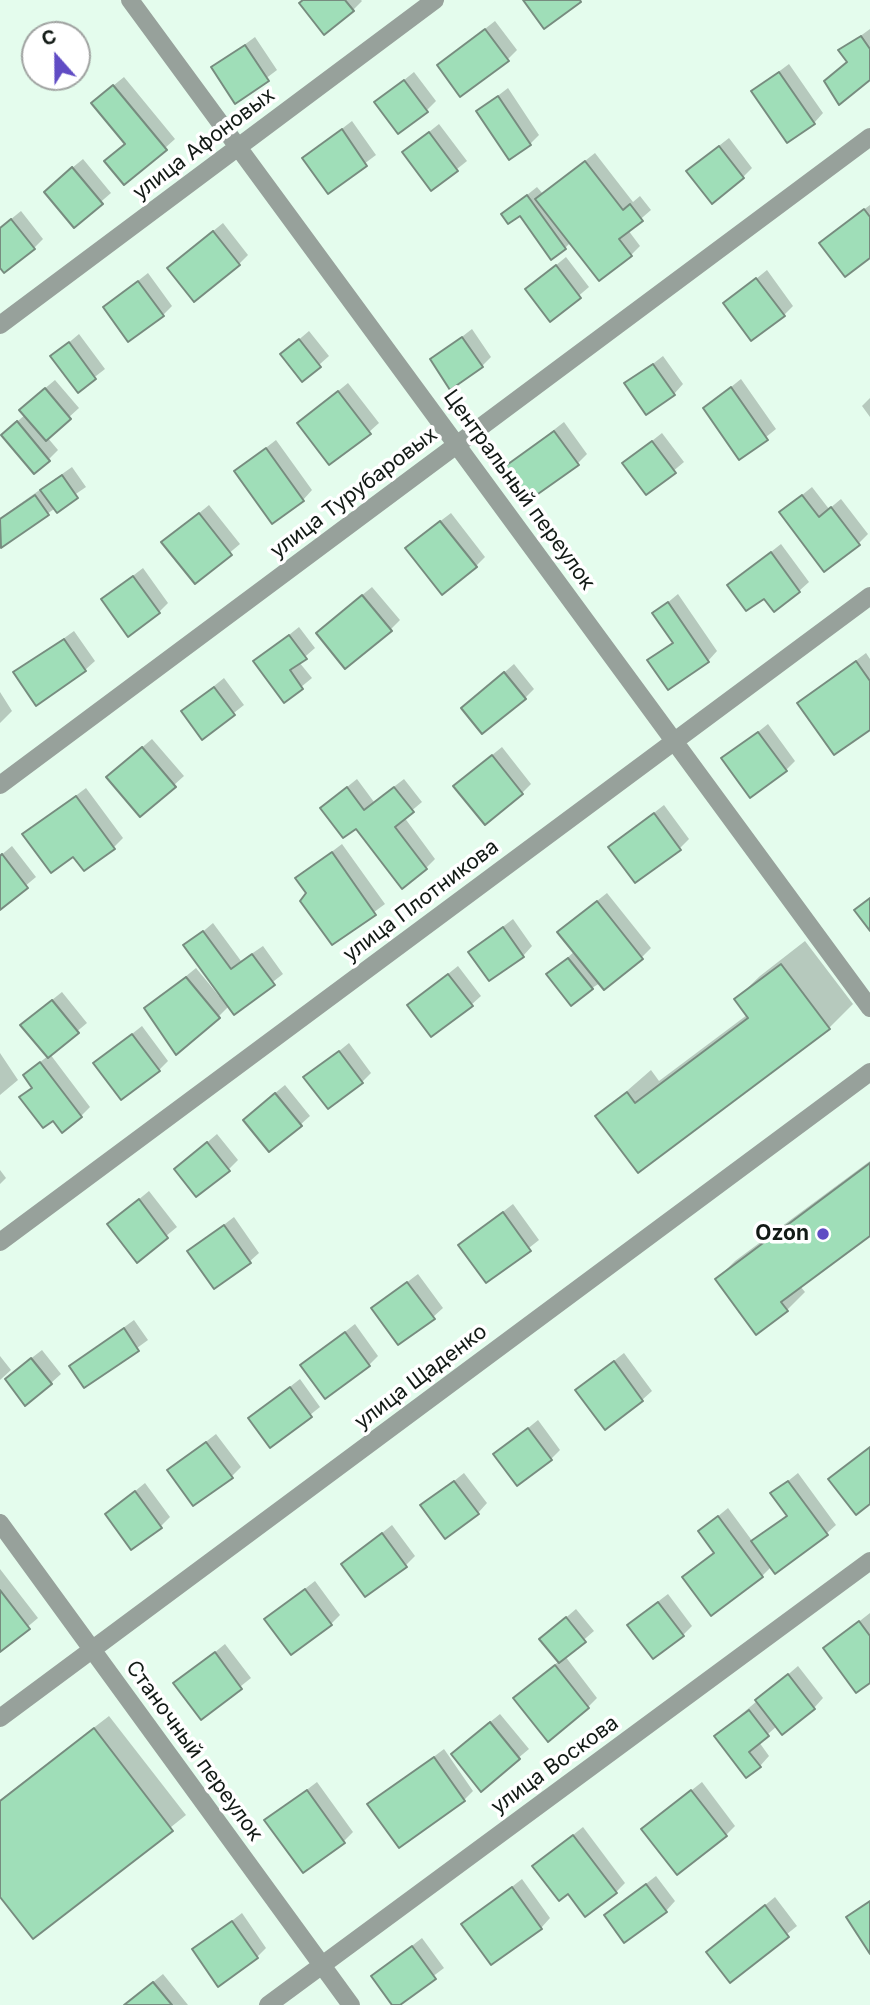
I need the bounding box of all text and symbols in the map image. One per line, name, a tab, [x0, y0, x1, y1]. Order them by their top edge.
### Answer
north arrow	[21, 21, 91, 91]
text: С	[38, 25, 60, 51]
street label: улица Афоновых	[128, 82, 280, 206]
street label: Центральный переулок	[438, 385, 600, 595]
street label: улица Турубаровых	[266, 422, 442, 564]
street label: улица Плотникова	[338, 834, 504, 968]
place label: Ozon	[755, 1221, 809, 1247]
marker: Ozon	[815, 1226, 831, 1242]
street label: улица Щаденко	[350, 1319, 492, 1435]
street label: Станочный переулок	[120, 1656, 268, 1846]
street label: улица Воскова	[486, 1710, 624, 1820]

